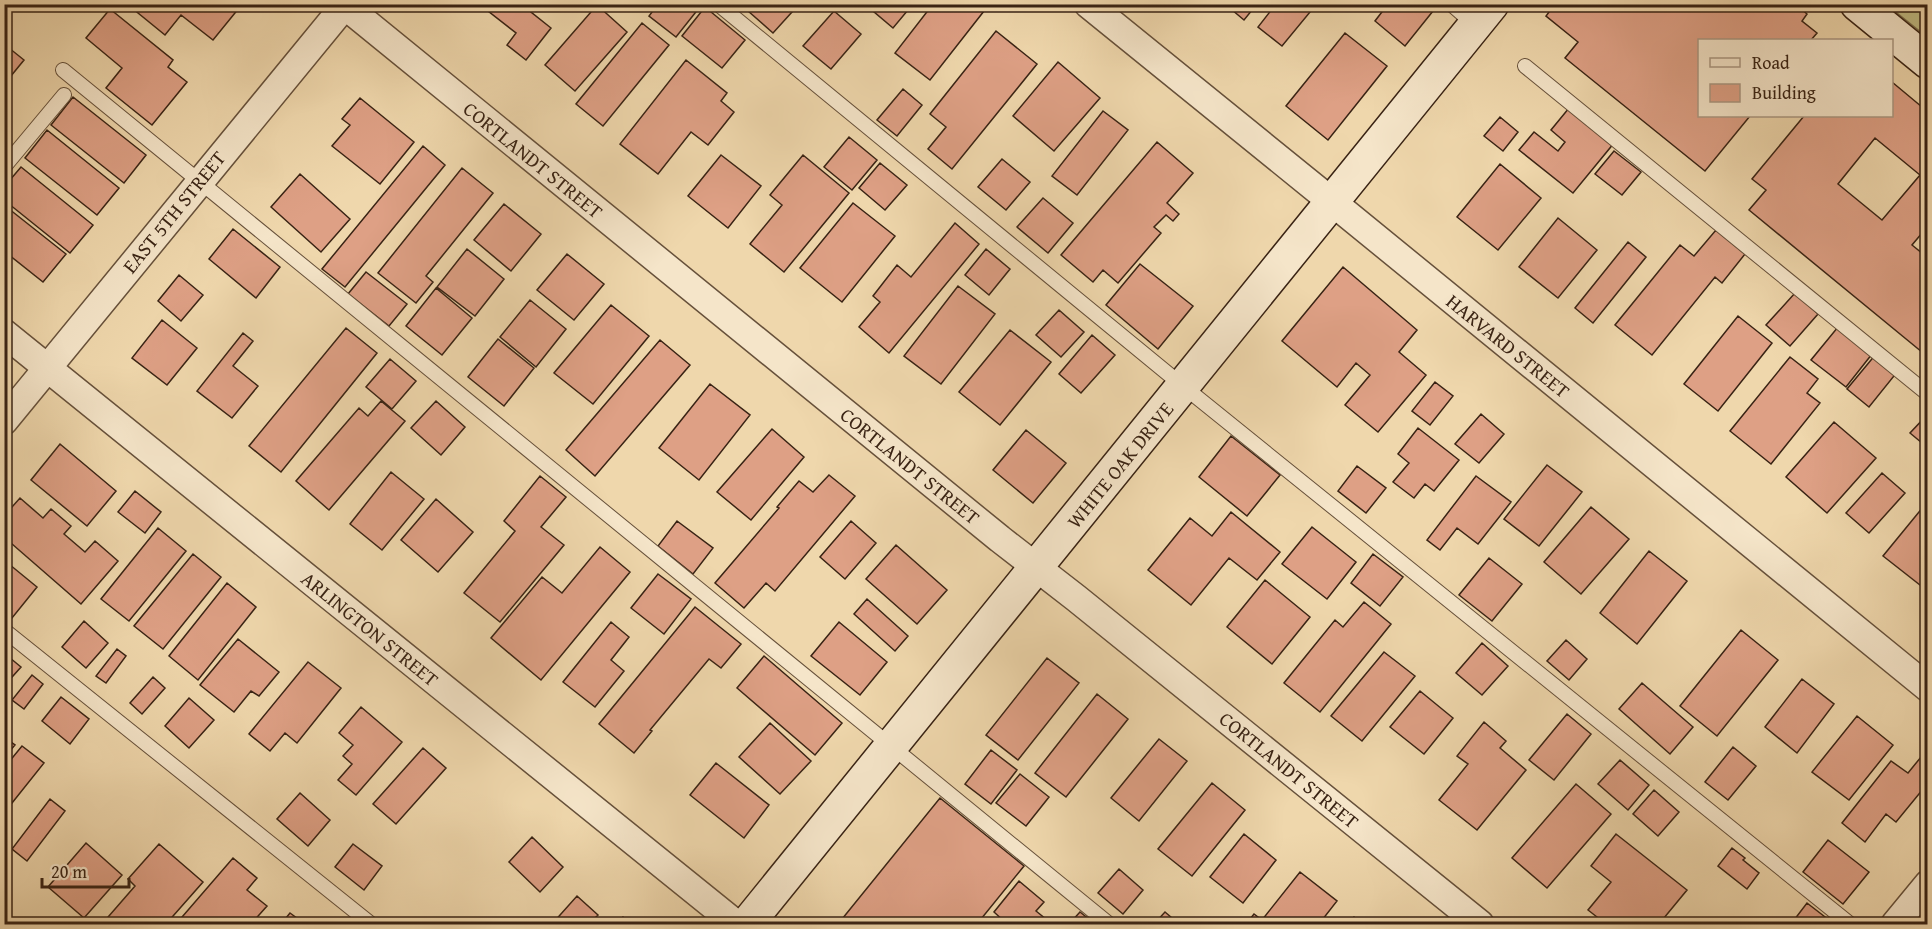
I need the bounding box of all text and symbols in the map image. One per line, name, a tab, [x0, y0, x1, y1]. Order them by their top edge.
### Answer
legend	[1698, 39, 1893, 117]
text: Road	[1752, 49, 1790, 76]
text: Building	[1752, 79, 1816, 106]
street label: CORTLANDT STREET	[457, 94, 609, 225]
street label: EAST 5TH STREET	[115, 144, 232, 279]
street label: HARVARD STREET	[1440, 287, 1576, 405]
street label: WHITE OAK DRIVE	[1060, 395, 1180, 534]
street label: CORTLANDT STREET	[834, 400, 986, 531]
street label: ARLINGTON STREET	[295, 564, 445, 693]
street label: CORTLANDT STREET	[1213, 704, 1365, 835]
scale bar	[42, 851, 129, 889]
text: 20 m	[51, 858, 87, 885]

